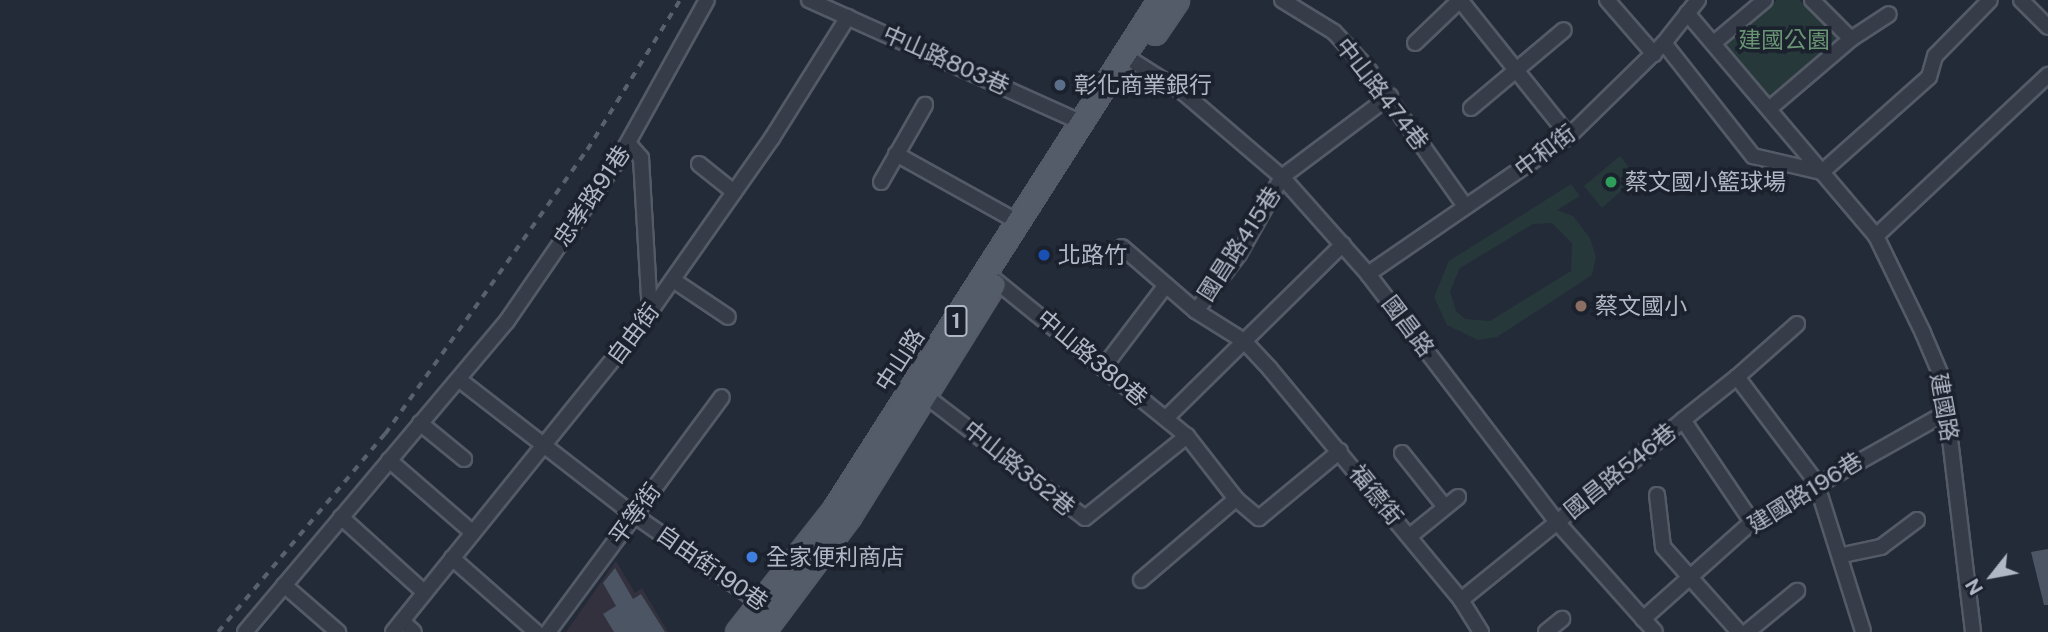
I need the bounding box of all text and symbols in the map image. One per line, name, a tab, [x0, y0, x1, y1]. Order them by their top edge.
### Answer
street label: 中山路803巷	[879, 20, 1013, 100]
park label: 建國公園	[1738, 26, 1830, 54]
street label: 中山路474巷	[1330, 33, 1434, 155]
place label: 彰化商業銀行	[1074, 71, 1212, 99]
marker: 彰化商業銀行	[1052, 77, 1068, 93]
street label: 中和街	[1509, 119, 1581, 183]
street label: 忠孝路91巷	[548, 140, 636, 252]
place label: 蔡文國小籃球場	[1625, 168, 1786, 196]
marker: 蔡文國小籃球場	[1603, 174, 1619, 190]
street label: 國昌路415巷	[1192, 182, 1286, 306]
place label: 北路竹	[1058, 241, 1127, 269]
marker: 北路竹	[1036, 247, 1052, 263]
street label: 國昌路	[1376, 290, 1440, 362]
place label: 蔡文國小	[1595, 292, 1687, 320]
street label: 自由街	[601, 298, 665, 370]
marker: 蔡文國小	[1573, 298, 1589, 314]
road number: 1	[944, 304, 968, 338]
street label: 中山路380巷	[1031, 304, 1153, 412]
street label: 中山路	[870, 324, 930, 396]
street label: 建國路	[1924, 371, 1964, 443]
street label: 中山路352巷	[958, 415, 1080, 521]
street label: 國昌路546巷	[1559, 418, 1681, 524]
street label: 建國路196巷	[1743, 447, 1867, 539]
street label: 福德街	[1344, 460, 1408, 530]
street label: 平等街	[604, 478, 666, 550]
street label: 自由街190巷	[651, 520, 773, 616]
north arrow	[1957, 541, 2027, 611]
place label: 全家便利商店	[766, 543, 904, 571]
marker: 全家便利商店	[744, 549, 760, 565]
text: N	[1961, 575, 1987, 599]

